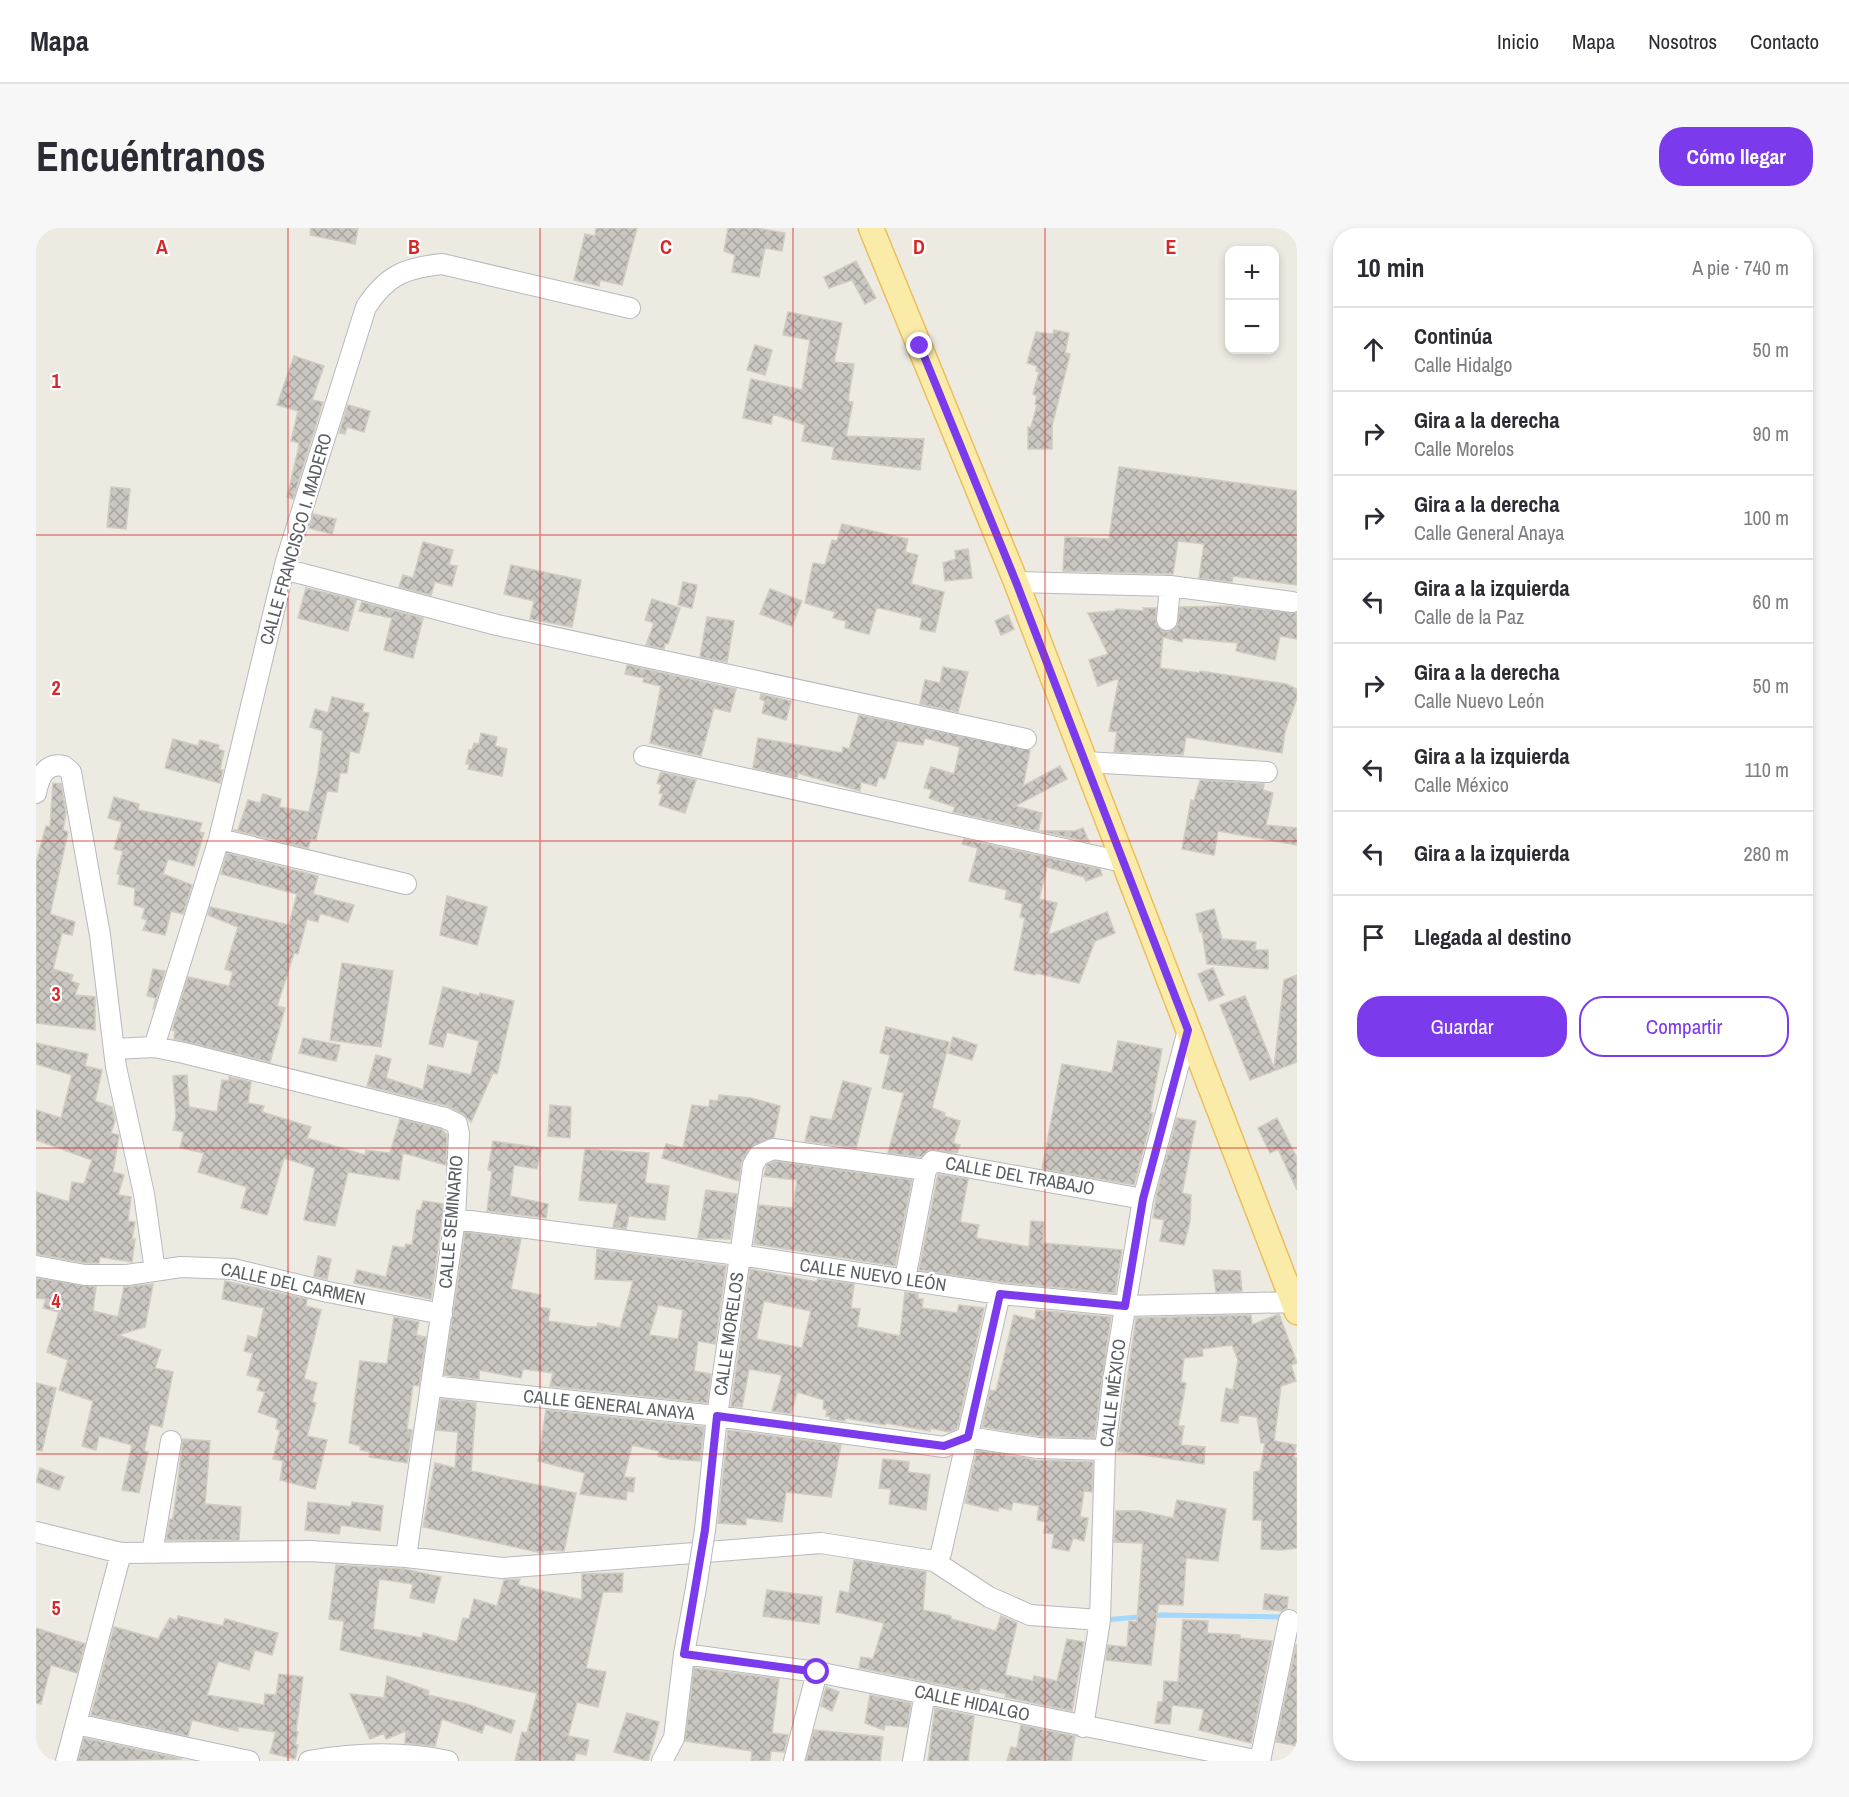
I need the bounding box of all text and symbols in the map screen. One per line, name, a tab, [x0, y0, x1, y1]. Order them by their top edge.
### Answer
text: Mapa	[30, 22, 89, 60]
text: Inicio	[1497, 27, 1539, 56]
text: Mapa	[1572, 27, 1615, 56]
text: Nosotros	[1648, 27, 1717, 56]
text: Contacto	[1750, 27, 1819, 56]
button: Cómo llegar	[1659, 127, 1813, 186]
text: Encuéntranos	[36, 128, 266, 184]
text: A	[156, 233, 168, 260]
text: B	[408, 233, 420, 260]
text: C	[660, 233, 672, 260]
text: D	[913, 233, 925, 260]
text: E	[1166, 233, 1177, 260]
map controls	[1225, 246, 1279, 354]
button: +	[1225, 246, 1279, 300]
text: 10 min	[1357, 250, 1425, 285]
text: A pie · 740 m	[1692, 254, 1789, 281]
button: −	[1225, 300, 1279, 354]
text: Continúa	[1414, 321, 1492, 351]
route end	[906, 332, 932, 358]
icon: ahead	[1357, 333, 1390, 366]
text: 50 m	[1753, 336, 1789, 363]
text: Calle Hidalgo	[1414, 351, 1512, 378]
text: 1	[51, 367, 61, 394]
text: Gira a la derecha	[1414, 405, 1559, 435]
icon: right	[1357, 417, 1390, 450]
text: 90 m	[1753, 420, 1789, 447]
street label: CALLE FRANCISCO I. MADERO	[253, 430, 338, 648]
text: Calle Morelos	[1414, 435, 1514, 462]
text: Gira a la derecha	[1414, 489, 1559, 519]
icon: right	[1357, 501, 1390, 534]
text: 100 m	[1743, 504, 1789, 531]
text: Calle General Anaya	[1414, 519, 1564, 546]
text: Gira a la izquierda	[1414, 573, 1569, 603]
icon: left	[1357, 585, 1390, 618]
text: 60 m	[1753, 588, 1789, 615]
text: Calle de la Paz	[1414, 603, 1524, 630]
text: Gira a la derecha	[1414, 657, 1559, 687]
icon: right	[1357, 669, 1390, 702]
text: 50 m	[1753, 672, 1789, 699]
text: 2	[51, 674, 61, 701]
text: Calle Nuevo León	[1414, 687, 1544, 714]
text: Gira a la izquierda	[1414, 741, 1569, 771]
icon: left	[1357, 753, 1390, 786]
text: 110 m	[1745, 756, 1789, 783]
text: Calle México	[1414, 771, 1509, 798]
icon: left	[1357, 837, 1390, 870]
text: Gira a la izquierda	[1414, 838, 1569, 868]
text: 280 m	[1743, 840, 1789, 867]
icon: arrive	[1357, 921, 1390, 954]
text: Llegada al destino	[1414, 922, 1571, 952]
text: 3	[51, 980, 61, 1007]
button: Guardar	[1357, 996, 1567, 1057]
button: Compartir	[1579, 996, 1789, 1057]
street label: CALLE DEL TRABAJO	[944, 1150, 1097, 1201]
street label: CALLE SEMINARIO	[432, 1154, 469, 1290]
street label: CALLE NUEVO LEÓN	[798, 1252, 948, 1297]
street label: CALLE DEL CARMEN	[219, 1256, 368, 1311]
street label: CALLE MORELOS	[707, 1270, 750, 1397]
text: 4	[51, 1287, 61, 1314]
street label: CALLE MÉXICO	[1093, 1337, 1132, 1449]
street label: CALLE GENERAL ANAYA	[522, 1383, 696, 1426]
text: 5	[51, 1594, 61, 1621]
route start	[803, 1658, 829, 1684]
street label: CALLE HIDALGO	[912, 1678, 1032, 1727]

